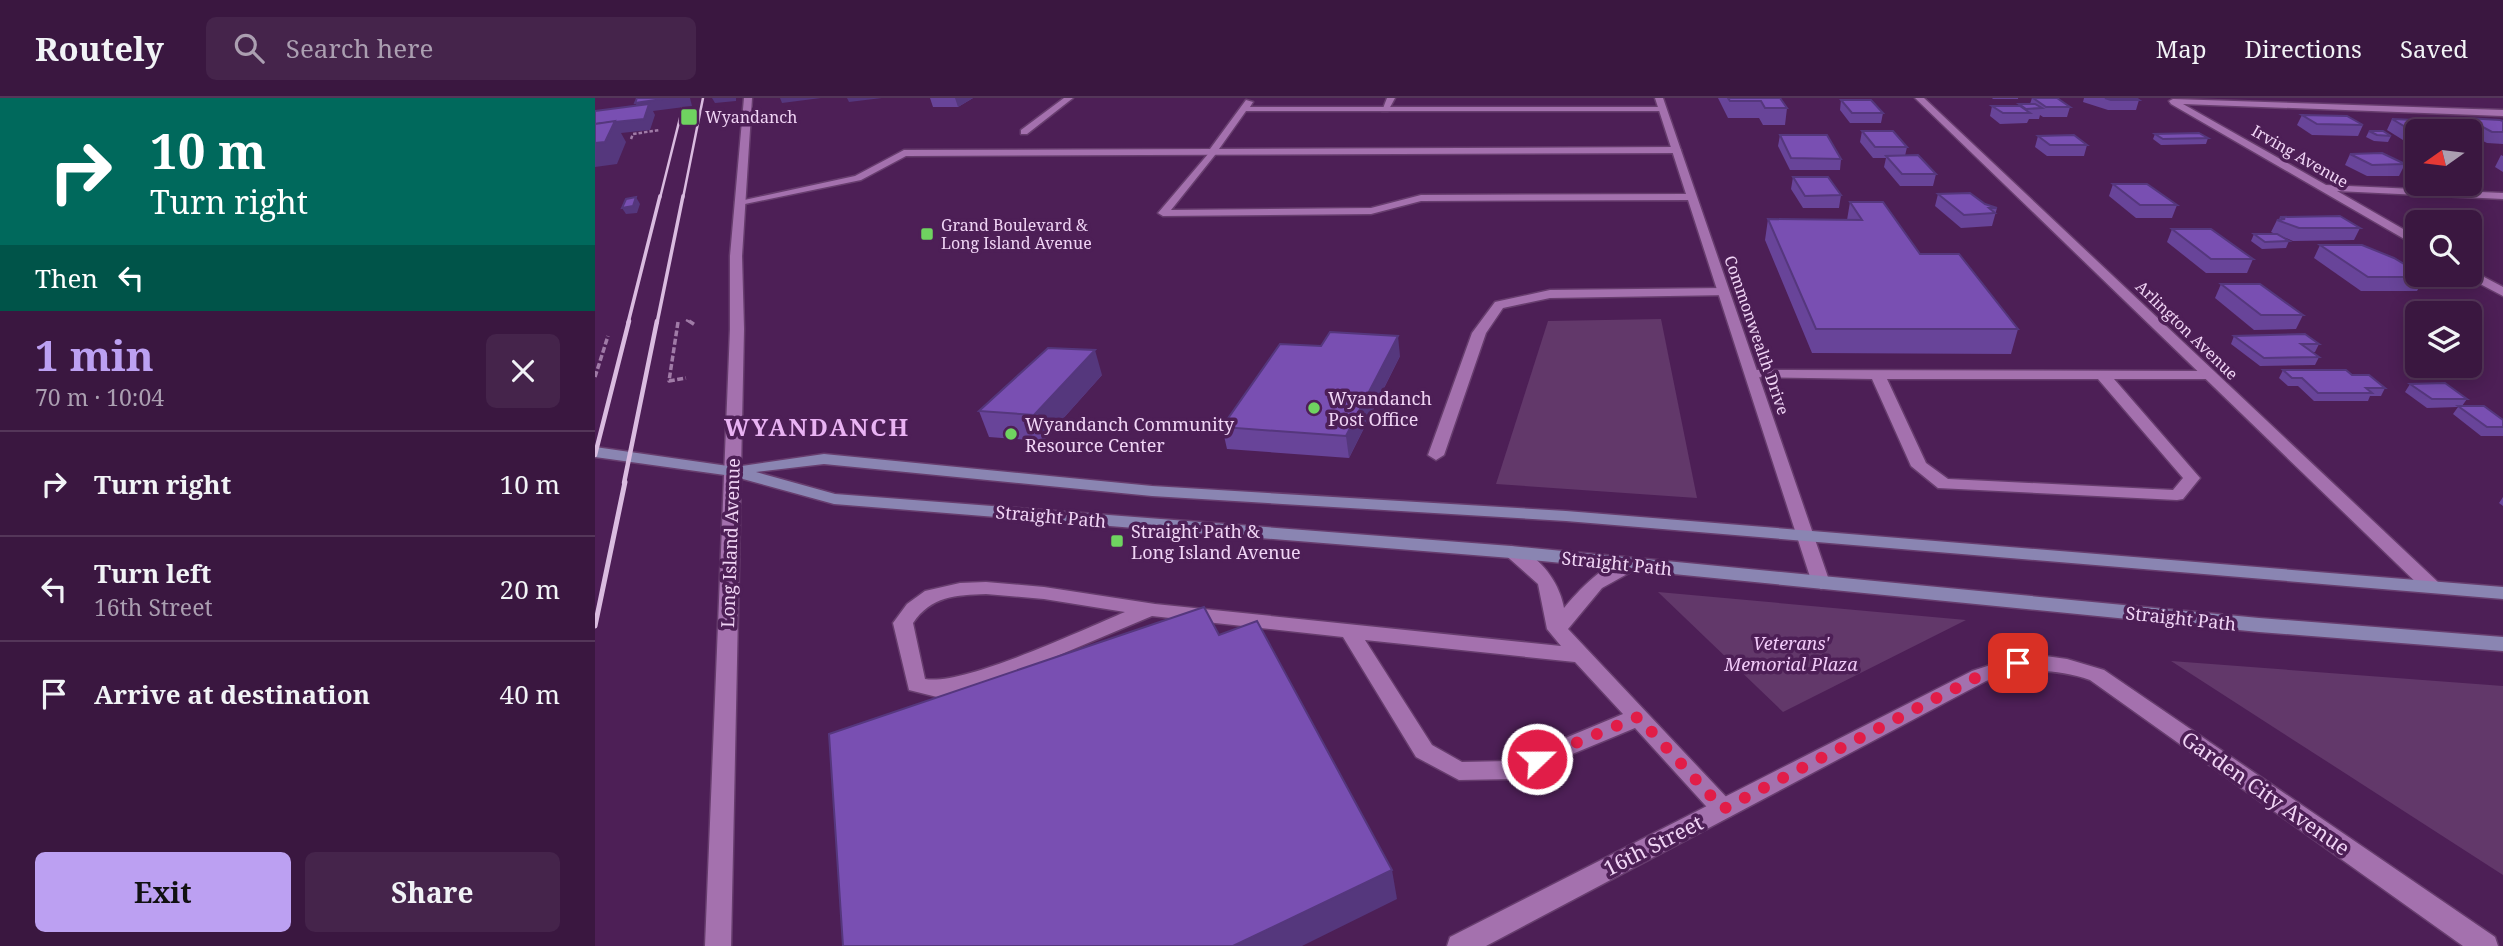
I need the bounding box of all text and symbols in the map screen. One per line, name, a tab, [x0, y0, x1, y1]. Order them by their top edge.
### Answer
search box	[206, 17, 696, 80]
text: Routely	[35, 26, 164, 71]
icon: search	[230, 29, 268, 67]
text: Search here	[286, 30, 433, 66]
text: Map	[2156, 32, 2207, 65]
text: Directions	[2245, 32, 2362, 65]
text: Saved	[2400, 32, 2468, 65]
place label: Wyandanch	[705, 106, 797, 128]
marker: Wyandanch	[679, 107, 699, 127]
text: 10 m	[150, 117, 266, 183]
street label: Irving Avenue	[2248, 119, 2352, 193]
north arrow	[2405, 119, 2481, 196]
map controls	[2405, 119, 2482, 378]
icon: right	[35, 126, 126, 217]
text: Turn right	[150, 180, 308, 223]
button: search	[2405, 210, 2482, 287]
place label: Grand Boulevard & Long Island Avenue	[941, 214, 1092, 254]
marker: Grand Boulevard & Long Island Avenue	[919, 226, 935, 242]
street label: Commonwealth Drive	[1719, 252, 1795, 418]
icon: left	[112, 259, 150, 297]
text: Then	[35, 260, 98, 296]
street label: Arlington Avenue	[2131, 275, 2243, 385]
button: layers	[2405, 301, 2482, 378]
text: 1 min	[35, 326, 154, 383]
button: close	[486, 334, 560, 408]
text: 70 m · 10:04	[35, 381, 164, 413]
place label: Wyandanch Post Office	[1328, 386, 1432, 431]
marker: Wyandanch Post Office	[1306, 400, 1322, 416]
district label: WYANDANCH	[724, 410, 910, 443]
place label: Wyandanch Community Resource Center	[1025, 412, 1235, 457]
marker: Wyandanch Community Resource Center	[1003, 426, 1019, 442]
street label: Long Island Avenue	[715, 458, 745, 628]
icon: right	[35, 465, 73, 503]
text: Turn right	[94, 466, 231, 502]
text: 10 m	[500, 466, 560, 502]
street label: Straight Path	[995, 499, 1107, 533]
place label: Straight Path & Long Island Avenue	[1131, 519, 1301, 564]
marker: Straight Path & Long Island Avenue	[1109, 533, 1125, 549]
street label: Straight Path	[1561, 545, 1673, 581]
text: Turn left	[94, 555, 211, 591]
icon: left	[35, 570, 73, 608]
text: 20 m	[500, 571, 560, 607]
text: 16th Street	[94, 591, 213, 623]
street label: Straight Path	[2125, 600, 2237, 636]
park label: Veterans' Memorial Plaza	[1723, 631, 1858, 676]
pin	[1988, 633, 2048, 693]
icon: arrive	[1999, 644, 2037, 682]
icon: arrive	[35, 675, 73, 713]
text: Arrive at destination	[94, 676, 370, 712]
text: 40 m	[500, 676, 560, 712]
position arrow	[1500, 722, 1574, 796]
street label: Garden City Avenue	[2176, 724, 2356, 862]
street label: 16th Street	[1598, 808, 1708, 882]
button: Exit	[35, 852, 291, 932]
button: Share	[305, 852, 560, 932]

